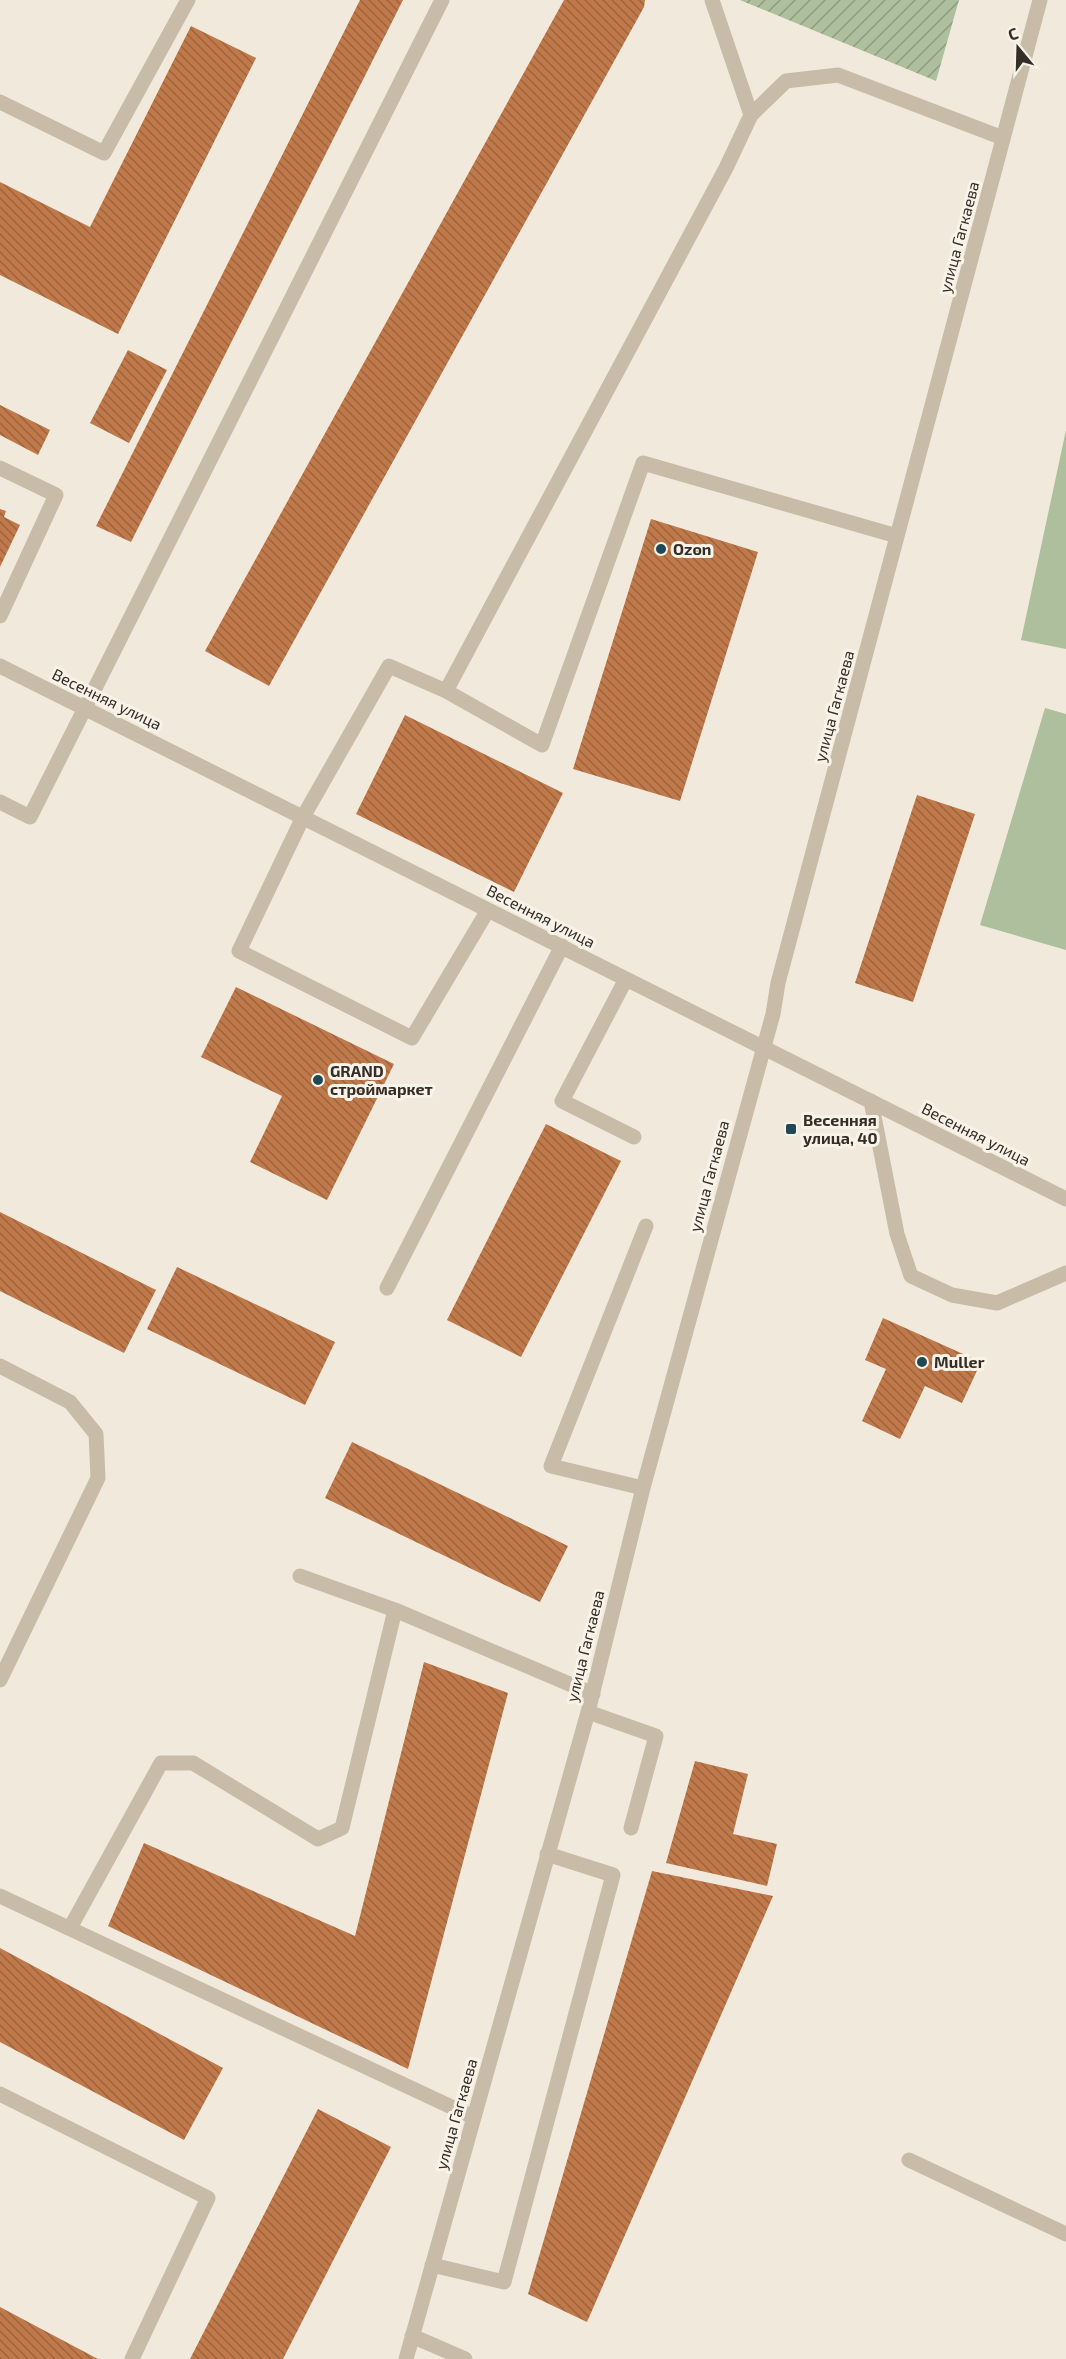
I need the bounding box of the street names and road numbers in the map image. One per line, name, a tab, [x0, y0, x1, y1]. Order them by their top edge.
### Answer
street label: улица Гагкаева	[934, 179, 984, 295]
street label: улица Гагкаева	[809, 648, 859, 764]
street label: Весенняя улица	[49, 664, 165, 734]
street label: Весенняя улица	[483, 880, 599, 952]
street label: Весенняя улица	[918, 1098, 1034, 1170]
street label: улица Гагкаева	[684, 1118, 734, 1234]
street label: улица Гагкаева	[561, 1588, 609, 1704]
street label: улица Гагкаева	[431, 2056, 481, 2172]

